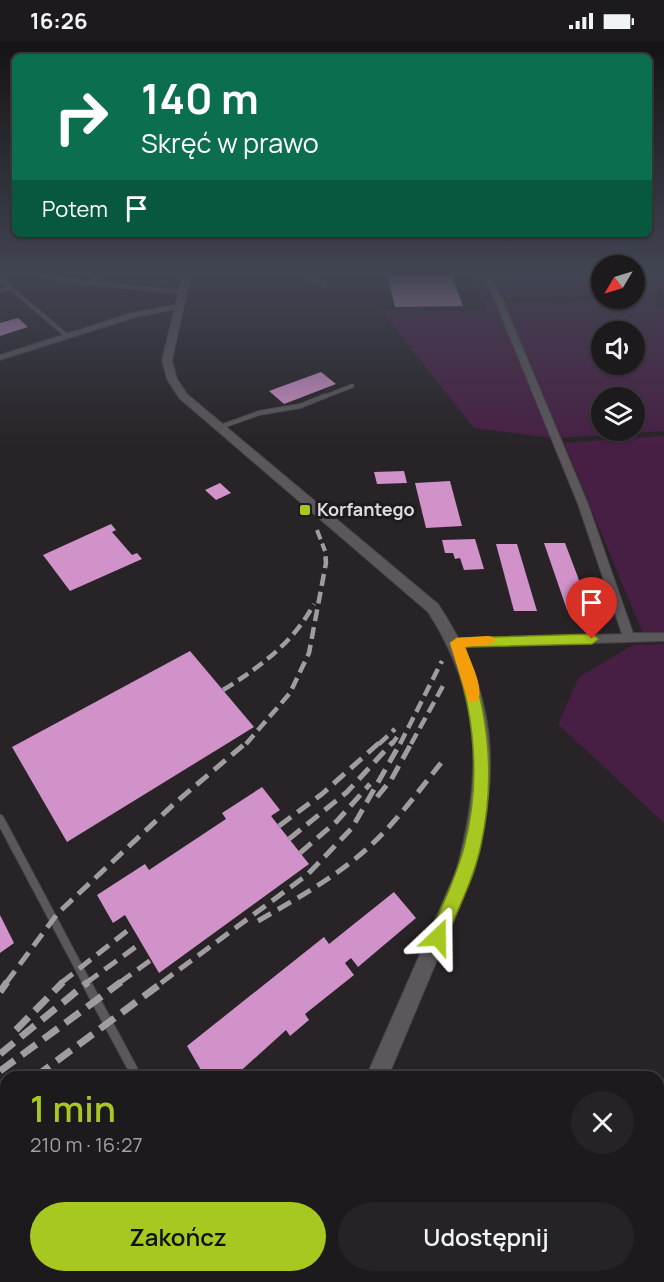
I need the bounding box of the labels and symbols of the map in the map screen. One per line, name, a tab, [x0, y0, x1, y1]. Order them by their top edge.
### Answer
north arrow	[591, 255, 645, 309]
place label: Korfantego	[317, 497, 415, 521]
marker: Korfantego	[298, 503, 312, 517]
pin	[566, 577, 617, 639]
position arrow	[406, 905, 470, 969]

